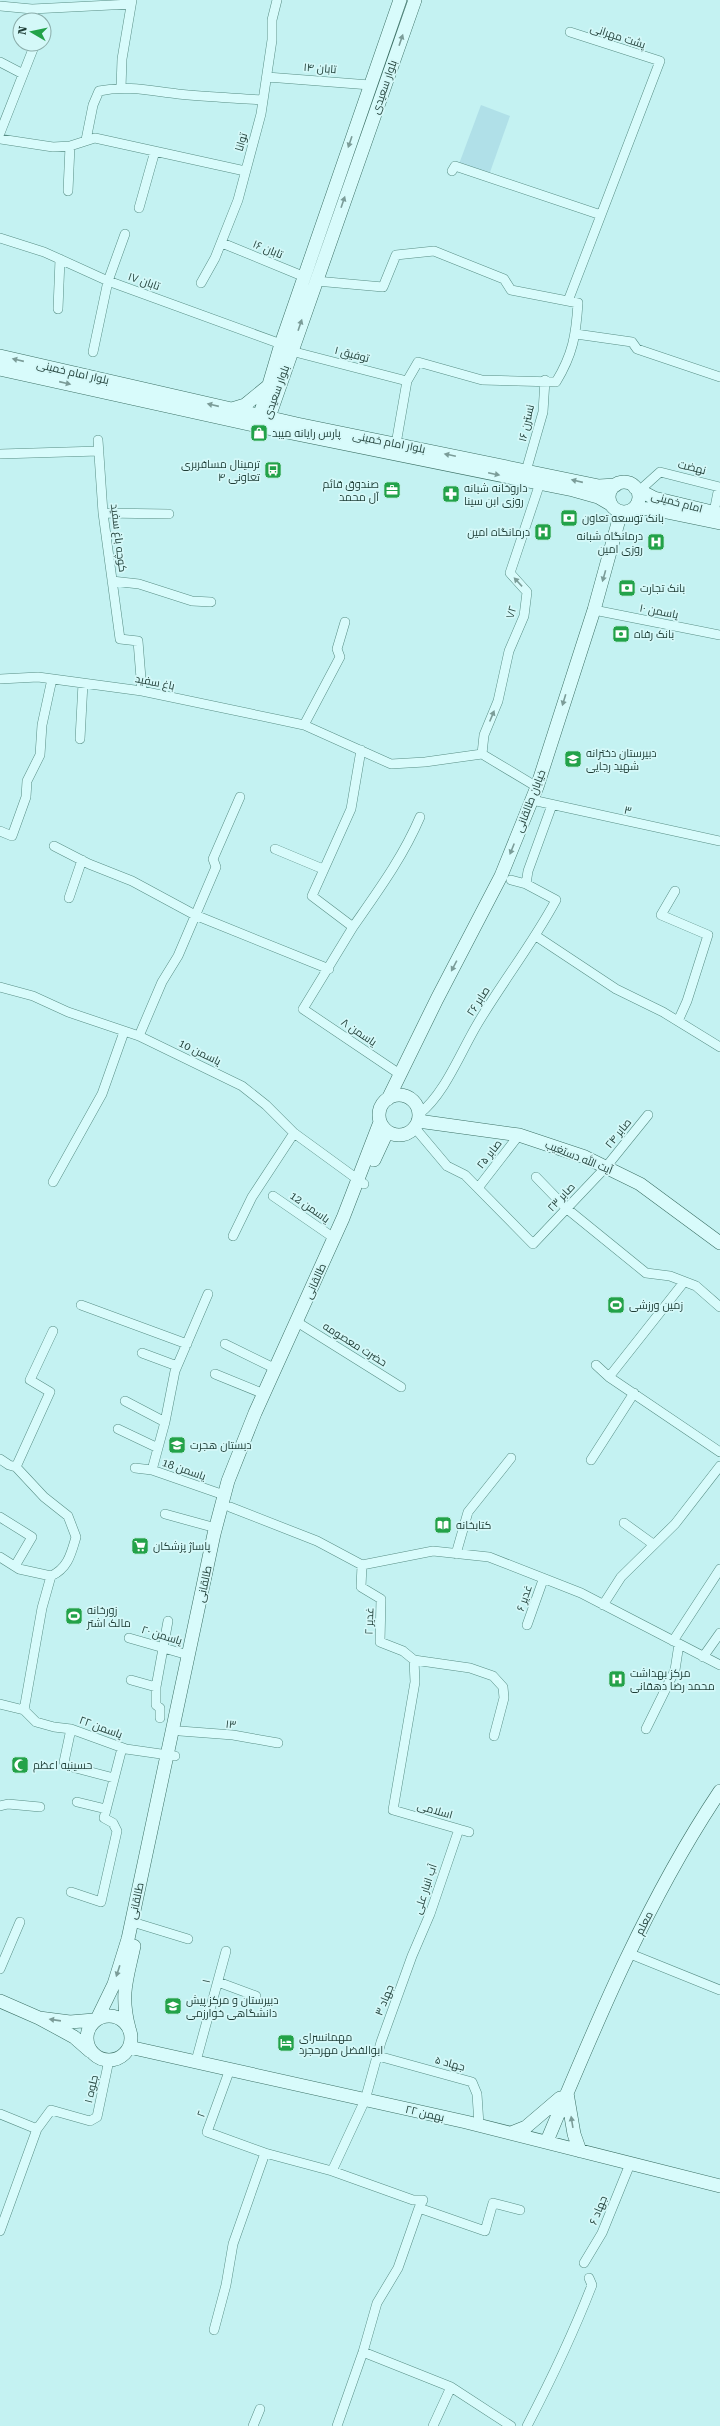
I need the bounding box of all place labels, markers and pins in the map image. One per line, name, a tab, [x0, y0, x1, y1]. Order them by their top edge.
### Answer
shop icon: پارس رایانه میبد	[249, 423, 269, 443]
place label: پارس رایانه میبد	[272, 427, 341, 440]
place label: ترمینال مسافربری تعاونی ۴	[181, 458, 260, 484]
bus stop icon: ترمینال مسافربری تعاونی ۴	[263, 460, 283, 480]
place label: صندوق قائم آل محمد	[322, 478, 379, 504]
office icon: صندوق قائم آل محمد	[382, 480, 402, 500]
place label: داروخانه شبانه روزی ابن سینا	[464, 482, 527, 508]
pharmacy icon: داروخانه شبانه روزی ابن سینا	[441, 484, 461, 504]
bank icon: بانک توسعه تعاون	[559, 508, 579, 528]
place label: بانک توسعه تعاون	[582, 512, 664, 525]
hospital icon: درمانگاه امین	[533, 522, 553, 542]
place label: درمانگاه امین	[467, 526, 530, 539]
place label: درمانگاه شبانه روزی امین	[576, 530, 643, 556]
hospital icon: درمانگاه شبانه روزی امین	[646, 532, 666, 552]
bank icon: بانک تجارت	[617, 578, 637, 598]
place label: بانک تجارت	[640, 582, 685, 595]
bank icon: بانک رفاه	[611, 624, 631, 644]
place label: بانک رفاه	[634, 628, 674, 641]
place label: دبیرستان دخترانه شهید رجایی	[586, 747, 657, 773]
school or university icon: دبیرستان دخترانه شهید رجایی	[563, 749, 583, 769]
sports icon: زمین ورزشی	[606, 1295, 626, 1315]
place label: زمین ورزشی	[629, 1299, 683, 1312]
school or university icon: دبستان هجرت	[167, 1435, 187, 1455]
place label: دبستان هجرت	[190, 1439, 252, 1452]
library icon: کتابخانه	[433, 1515, 453, 1535]
place label: کتابخانه	[456, 1519, 492, 1532]
supermarket icon: پاساژ پزشکان	[130, 1536, 150, 1556]
place label: پاساژ پزشکان	[153, 1540, 210, 1553]
place label: زورخانه مالک اشتر	[86, 1604, 131, 1630]
sports icon: زورخانه مالک اشتر	[64, 1606, 84, 1626]
place label: مرکز بهداشت محمد رضا دهقانی	[630, 1667, 715, 1693]
hospital icon: مرکز بهداشت محمد رضا دهقانی	[607, 1669, 627, 1689]
mosque icon: حسینیه اعظم	[10, 1755, 30, 1775]
place label: حسینیه اعظم	[33, 1759, 92, 1773]
place label: دبیرستان و مرکز پیش دانشگاهی خوارزمی	[186, 1994, 278, 2020]
school or university icon: دبیرستان و مرکز پیش دانشگاهی خوارزمی	[163, 1996, 183, 2016]
place label: مهمانسرای ابوالفضل مهرحجرد	[299, 2031, 383, 2057]
hotel icon: مهمانسرای ابوالفضل مهرحجرد	[276, 2033, 296, 2053]

